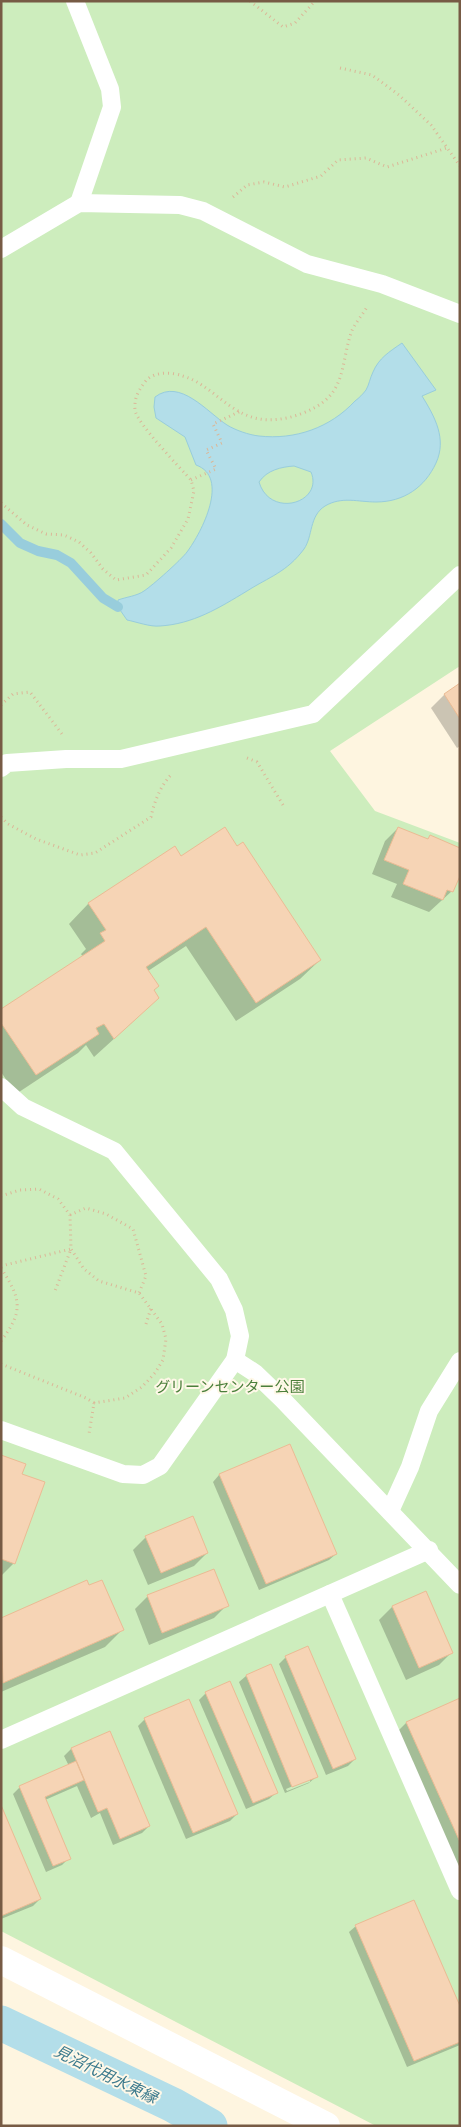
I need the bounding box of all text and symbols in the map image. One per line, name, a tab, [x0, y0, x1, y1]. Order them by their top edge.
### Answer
park label: グリーンセンター公園	[155, 1378, 305, 1396]
water label: 見沼代用水東縁	[51, 2041, 162, 2108]

